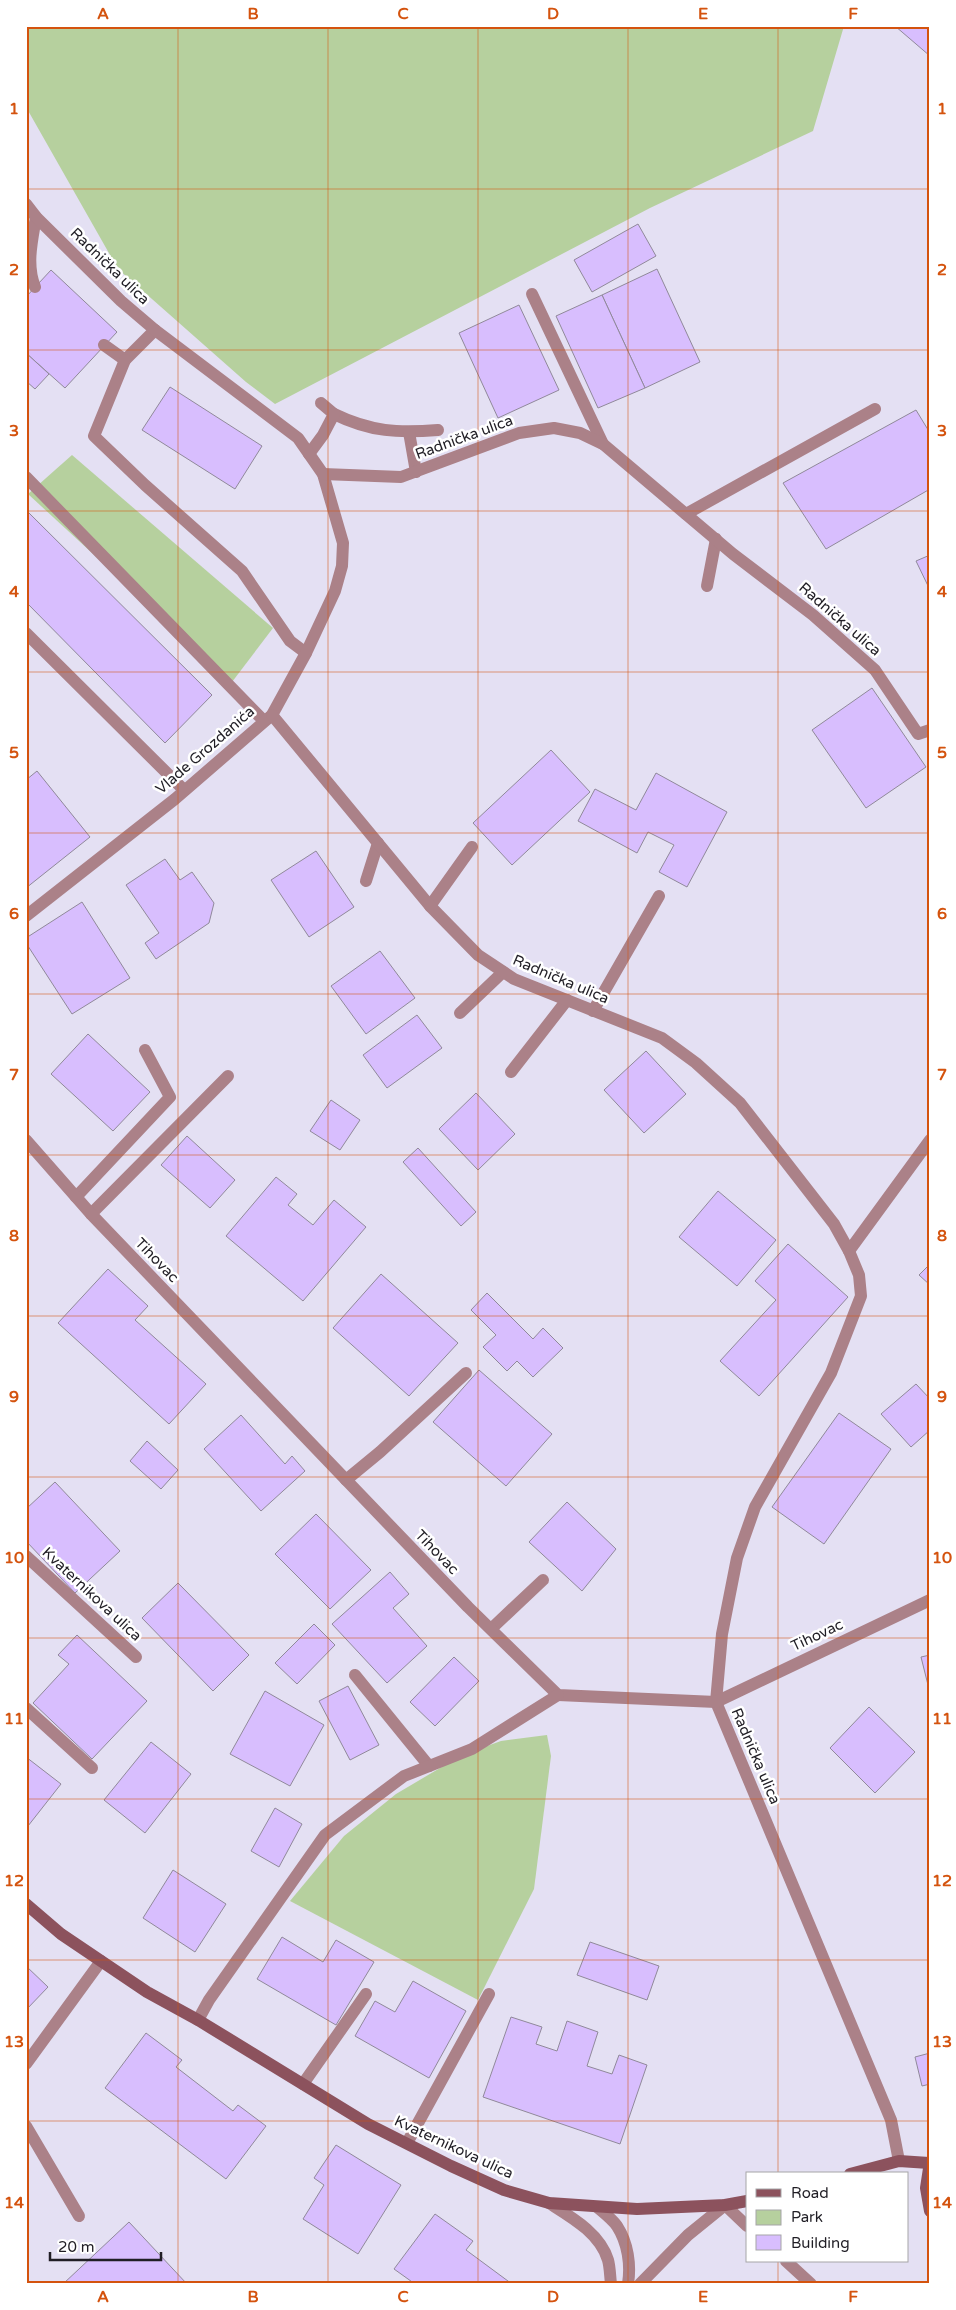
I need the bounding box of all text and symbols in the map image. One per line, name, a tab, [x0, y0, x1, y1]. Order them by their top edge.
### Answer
text: A	[97, 4, 109, 24]
text: B	[247, 4, 259, 24]
text: C	[397, 4, 409, 24]
text: D	[547, 4, 559, 24]
text: E	[698, 4, 708, 24]
text: F	[848, 4, 858, 24]
text: 1	[9, 99, 19, 119]
text: 1	[937, 99, 947, 119]
street label: Radnička ulica	[67, 224, 153, 308]
text: 2	[9, 260, 19, 280]
text: 2	[937, 260, 947, 280]
street label: Radnička ulica	[413, 411, 515, 463]
text: 3	[9, 421, 19, 441]
text: 3	[937, 421, 947, 441]
street label: Radnička ulica	[795, 578, 885, 660]
text: 4	[9, 582, 19, 602]
text: 4	[937, 582, 947, 602]
street label: Vlade Grozdanića	[152, 702, 258, 798]
text: 5	[9, 743, 19, 763]
text: 5	[937, 743, 947, 763]
text: 6	[9, 904, 19, 924]
text: 6	[937, 904, 947, 924]
street label: Radnička ulica	[510, 951, 612, 1007]
text: 7	[9, 1065, 19, 1085]
text: 7	[937, 1065, 947, 1085]
text: 8	[9, 1226, 19, 1246]
text: 8	[937, 1226, 947, 1246]
street label: Tihovac	[131, 1234, 183, 1286]
text: 9	[9, 1387, 19, 1407]
text: 9	[937, 1387, 947, 1407]
street label: Tihovac	[411, 1526, 463, 1578]
street label: Kvaternikova ulica	[39, 1543, 145, 1645]
text: 10	[4, 1548, 24, 1568]
text: 10	[932, 1548, 952, 1568]
street label: Tihovac	[788, 1615, 846, 1655]
street label: Radnička ulica	[728, 1705, 784, 1807]
text: 11	[4, 1709, 24, 1729]
text: 11	[932, 1709, 952, 1729]
text: 12	[4, 1871, 24, 1891]
text: 12	[932, 1871, 952, 1891]
text: 13	[4, 2032, 24, 2052]
text: 13	[932, 2032, 952, 2052]
street label: Kvaternikova ulica	[392, 2112, 516, 2182]
legend	[746, 2172, 908, 2262]
text: Road	[791, 2184, 829, 2202]
text: 14	[4, 2193, 24, 2213]
text: 14	[932, 2193, 952, 2213]
text: Park	[791, 2208, 823, 2226]
scale bar	[50, 2230, 161, 2262]
text: Building	[791, 2234, 850, 2252]
text: 20 m	[58, 2238, 95, 2256]
text: A	[97, 2287, 109, 2307]
text: B	[247, 2287, 259, 2307]
text: C	[397, 2287, 409, 2307]
text: D	[547, 2287, 559, 2307]
text: E	[698, 2287, 708, 2307]
text: F	[848, 2287, 858, 2307]

